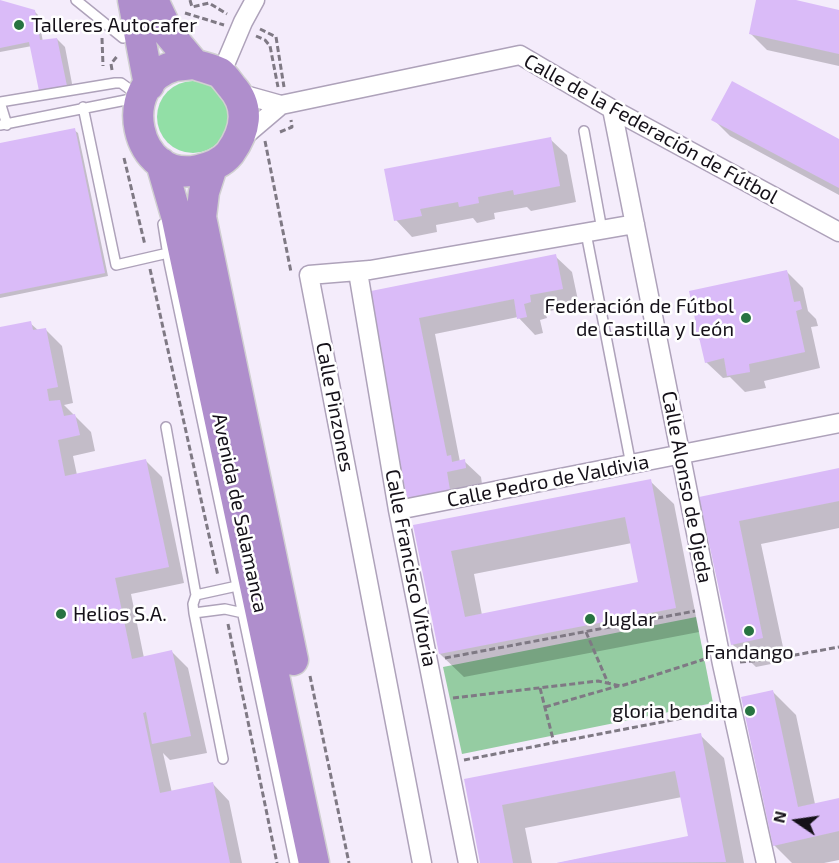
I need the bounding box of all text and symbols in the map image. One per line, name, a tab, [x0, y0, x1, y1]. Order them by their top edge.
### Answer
place label: Talleres Autocafer	[31, 13, 197, 37]
marker: Talleres Autocafer	[12, 18, 26, 32]
street label: Calle de la Federación de Fútbol	[520, 49, 782, 209]
place label: Federación de Fútbol de Castilla y León	[545, 294, 734, 341]
marker: Federación de Fútbol de Castilla y León	[739, 311, 753, 325]
street label: Calle Pinzones	[311, 340, 359, 474]
street label: Calle Alonso de Ojeda	[657, 389, 717, 585]
street label: Avenida de Salamanca	[207, 411, 273, 615]
street label: Calle Pedro de Valdivia	[445, 450, 651, 512]
street label: Calle Francisco Vitoria	[380, 467, 442, 669]
place label: Helios S.A.	[73, 602, 167, 626]
marker: Helios S.A.	[54, 607, 68, 621]
place label: Juglar	[602, 607, 656, 631]
marker: Juglar	[583, 612, 597, 626]
marker: Fandango	[742, 624, 756, 638]
place label: Fandango	[704, 640, 794, 664]
place label: gloria bendita	[612, 699, 738, 723]
marker: gloria bendita	[743, 704, 757, 718]
north arrow	[767, 791, 827, 851]
text: N	[768, 809, 790, 825]

